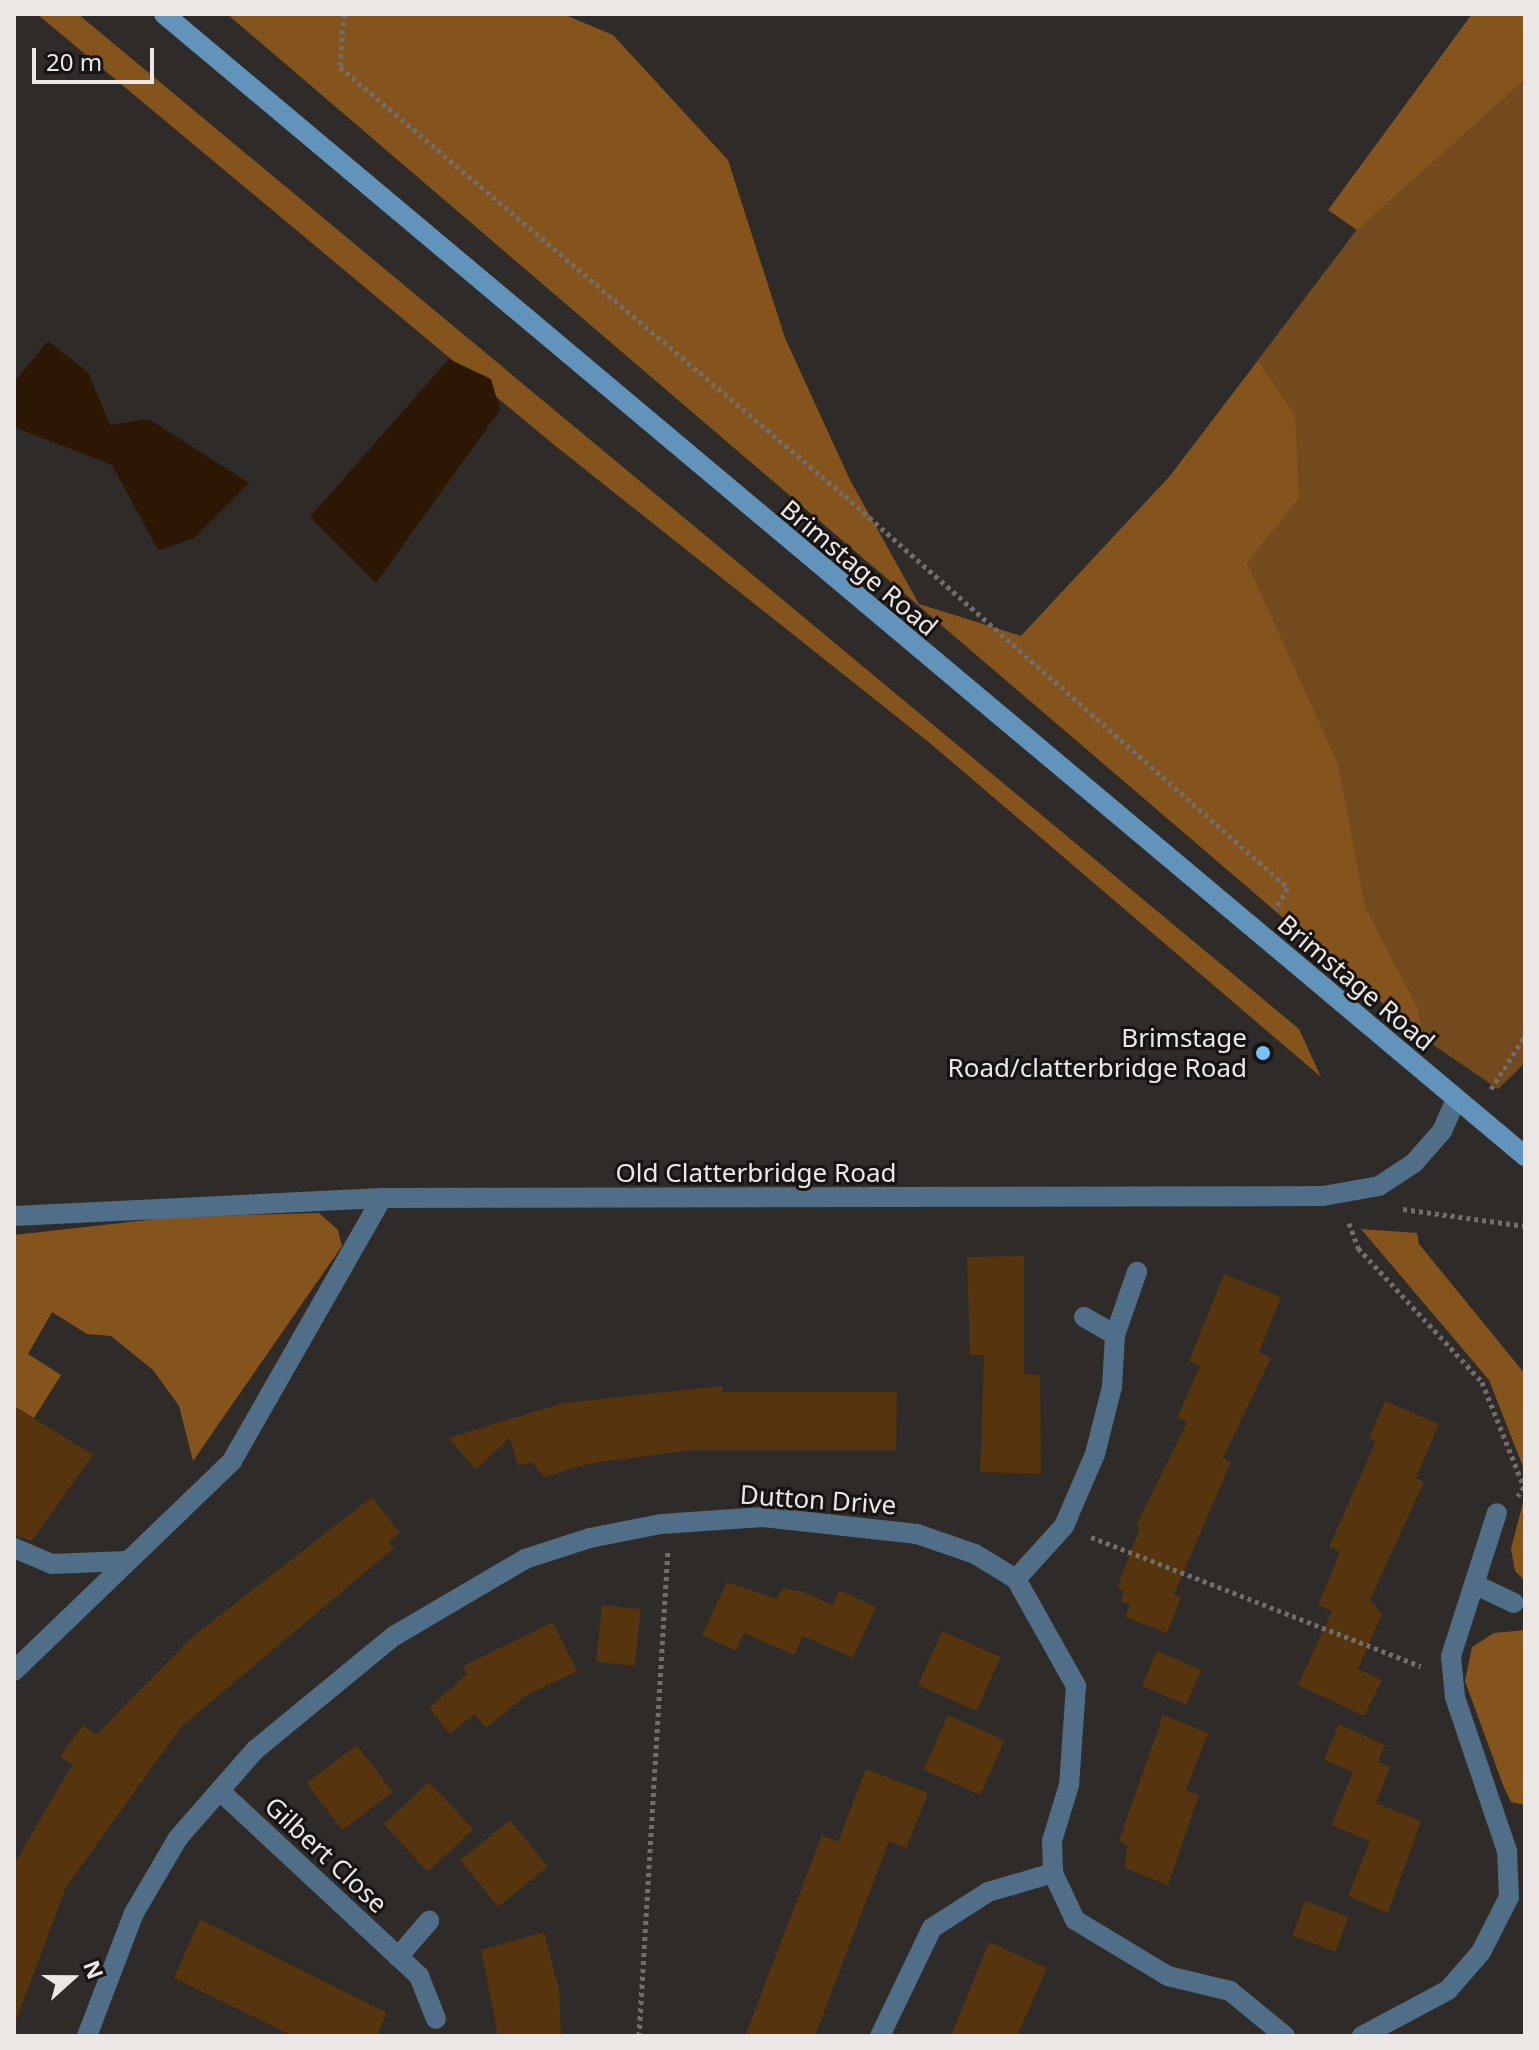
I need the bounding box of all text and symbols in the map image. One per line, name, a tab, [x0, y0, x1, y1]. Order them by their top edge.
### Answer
scale bar	[36, 32, 158, 82]
text: 20 m	[46, 45, 102, 78]
street label: Brimstage Road	[774, 493, 944, 643]
street label: Brimstage Road	[1271, 908, 1441, 1058]
place label: Brimstage Road/clatterbridge Road	[948, 1022, 1247, 1084]
marker: Brimstage Road/clatterbridge Road	[1254, 1044, 1272, 1062]
street label: Old Clatterbridge Road	[616, 1157, 896, 1189]
street label: Dutton Drive	[739, 1479, 897, 1521]
street label: Gilbert Close	[258, 1790, 394, 1920]
north arrow	[32, 1938, 112, 2018]
text: N	[77, 1956, 112, 1983]

